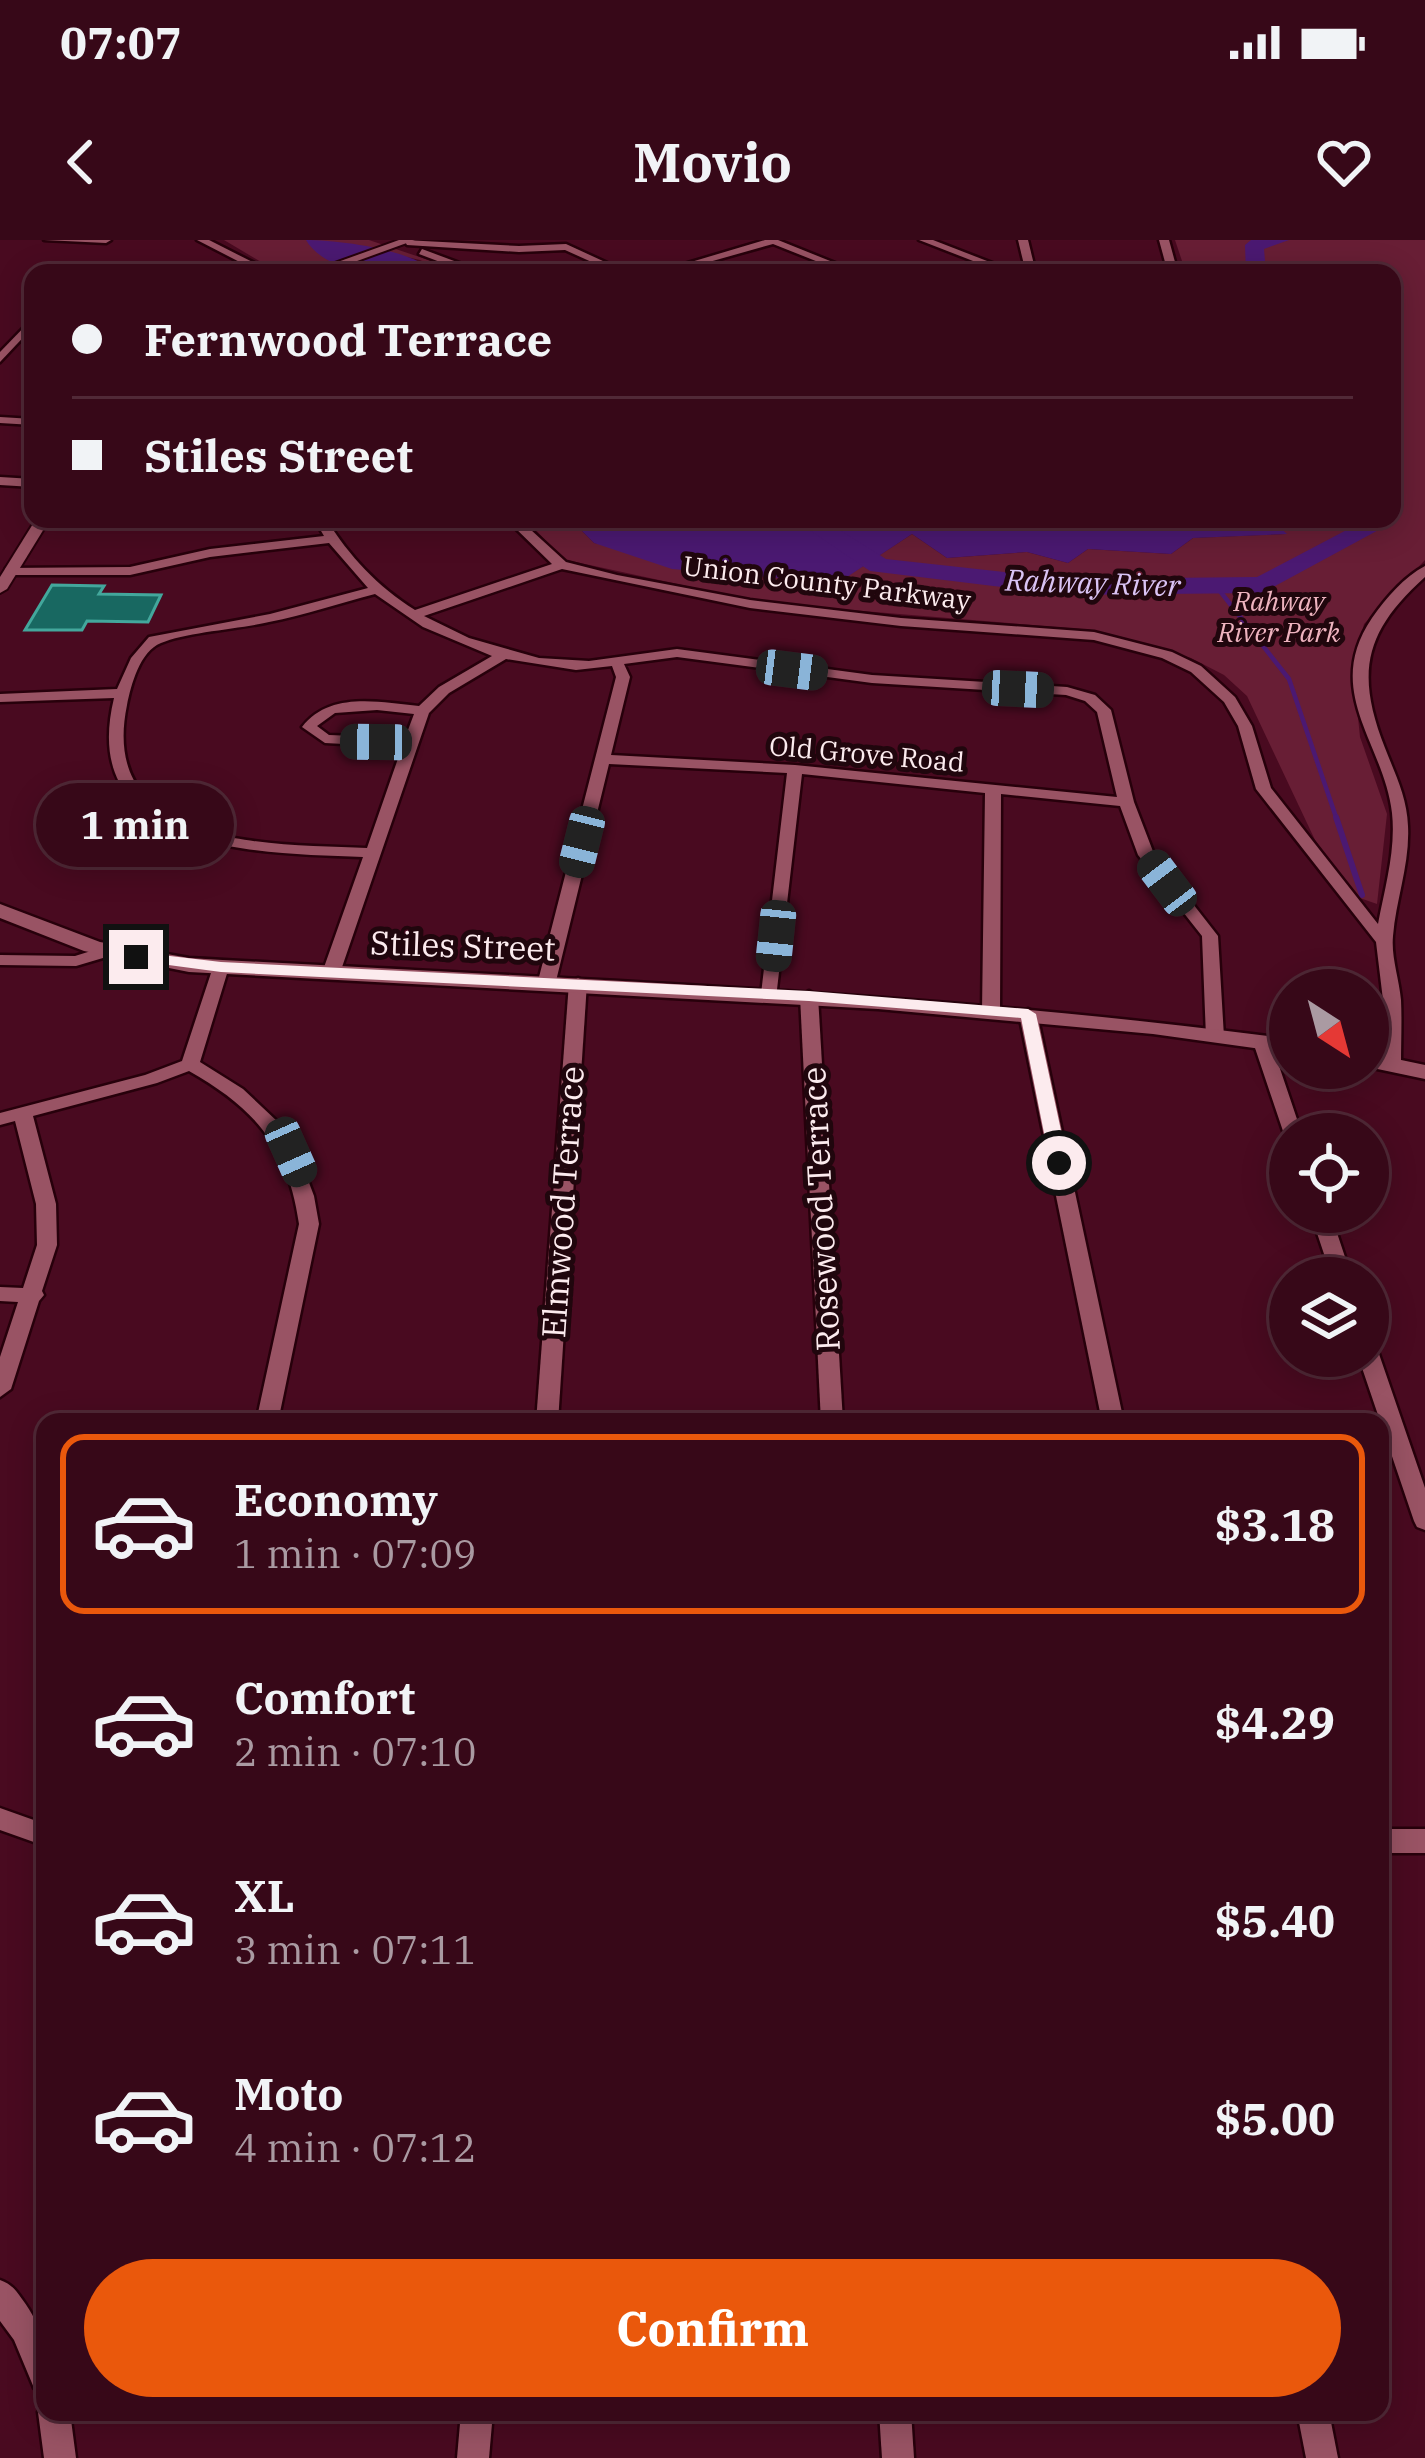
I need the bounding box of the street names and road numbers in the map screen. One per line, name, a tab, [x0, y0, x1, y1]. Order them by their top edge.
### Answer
street label: Union County Parkway	[681, 547, 973, 617]
street label: Old Grove Road	[768, 727, 966, 779]
street label: Stiles Street	[370, 920, 556, 970]
street label: Elmwood Terrace	[531, 1065, 593, 1339]
street label: Rosewood Terrace	[791, 1066, 849, 1352]

